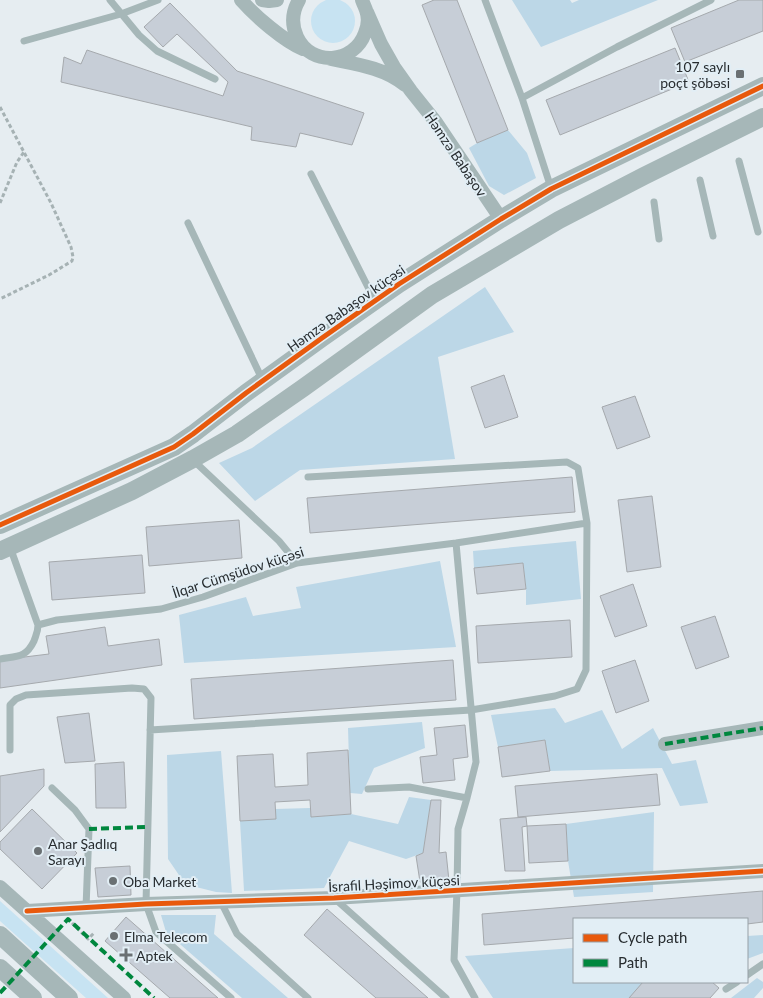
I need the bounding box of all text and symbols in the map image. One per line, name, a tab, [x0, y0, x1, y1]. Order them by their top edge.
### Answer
place label: 107 saylı poçt şöbəsi	[660, 58, 730, 91]
marker: 107 saylı poçt şöbəsi	[734, 68, 746, 80]
street label: Həmzə Babaşov	[421, 108, 491, 200]
street label: Həmzə Babaşov küçəsi	[284, 261, 408, 355]
street label: İlqar Cümşüdov küçəsi	[170, 543, 306, 601]
place label: Anar Şadlıq Sarayı	[48, 835, 117, 868]
marker: Anar Şadlıq Sarayı	[32, 845, 44, 857]
street label: İsrafil Həşimov küçəsi	[328, 871, 460, 895]
place label: Oba Market	[123, 873, 196, 890]
marker: Oba Market	[107, 875, 119, 887]
legend	[573, 918, 748, 983]
place label: Elma Telecom	[124, 928, 208, 945]
text: Cycle path	[618, 928, 687, 946]
marker: Elma Telecom	[108, 930, 120, 942]
place label: Aptek	[136, 947, 174, 964]
marker: Aptek	[120, 949, 132, 961]
text: Path	[618, 953, 648, 971]

